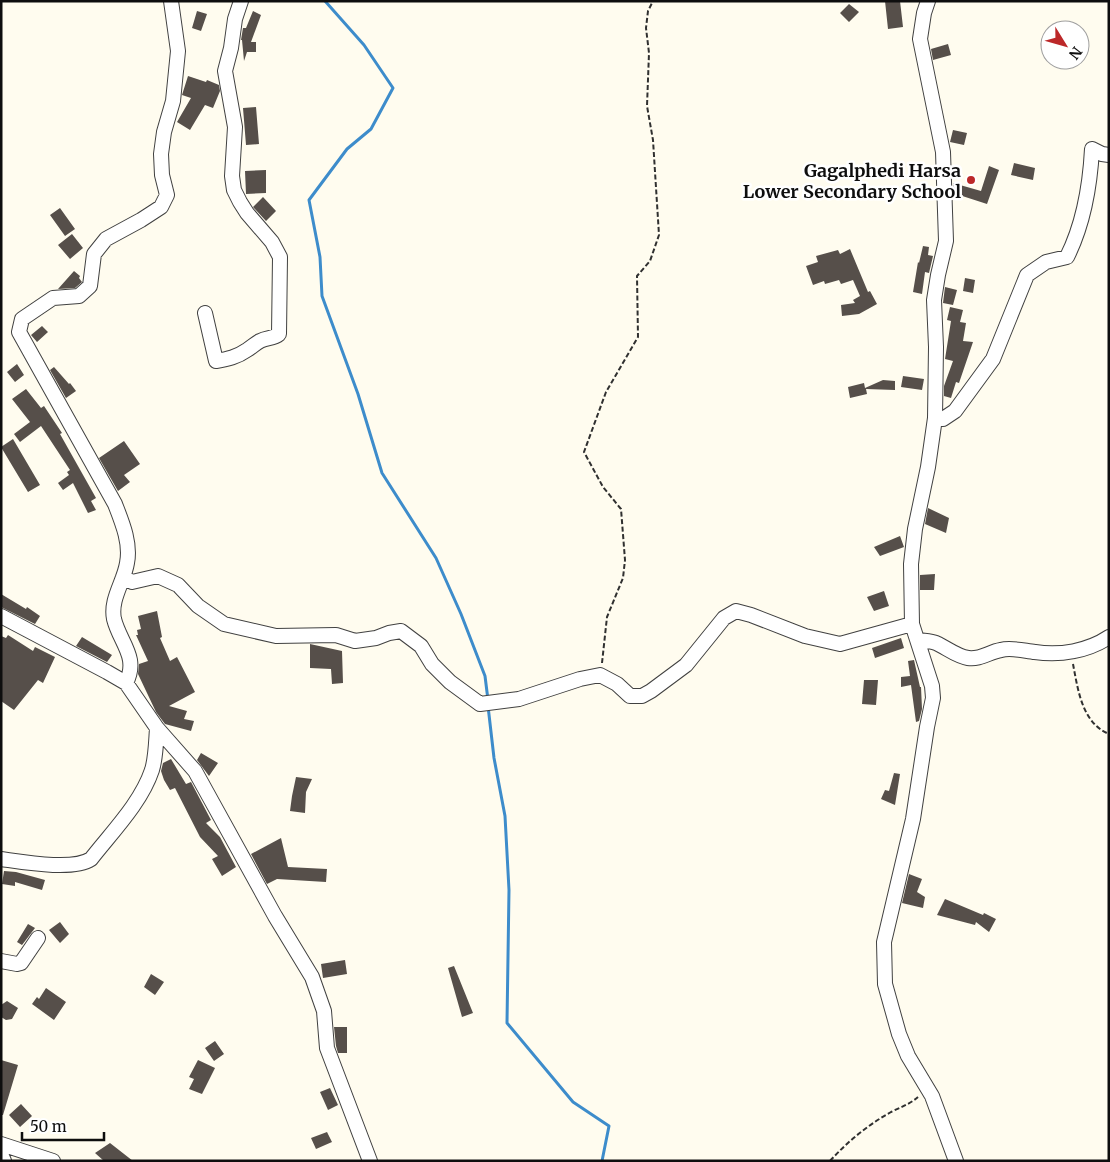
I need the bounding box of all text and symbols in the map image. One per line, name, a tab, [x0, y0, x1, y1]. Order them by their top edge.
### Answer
north arrow	[1040, 20, 1090, 70]
text: N	[1065, 43, 1086, 63]
place label: Gagalphedi Harsa Lower Secondary School	[743, 159, 961, 203]
marker: Gagalphedi Harsa Lower Secondary School	[965, 174, 977, 186]
scale bar	[22, 1110, 105, 1142]
text: 50 m	[30, 1117, 67, 1136]

